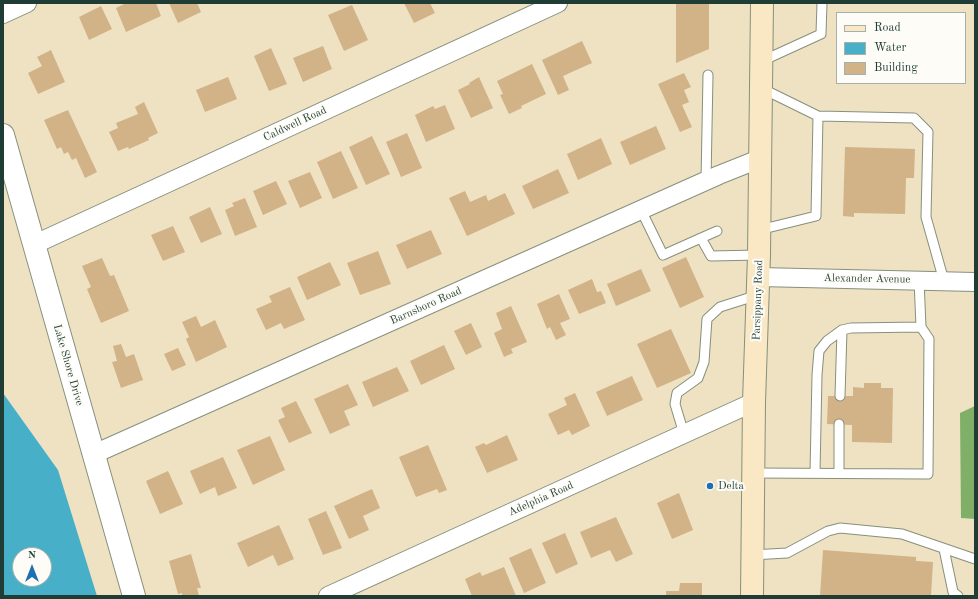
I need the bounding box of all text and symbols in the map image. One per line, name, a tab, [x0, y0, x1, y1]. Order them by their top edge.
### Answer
legend	[836, 12, 966, 84]
text: Road	[874, 22, 901, 34]
text: Water	[874, 42, 906, 54]
text: Building	[874, 62, 918, 74]
street label: Caldwell Road	[261, 104, 329, 144]
street label: Parsippany Road	[750, 259, 766, 341]
street label: Alexander Avenue	[823, 272, 911, 286]
street label: Barnsboro Road	[388, 284, 464, 328]
street label: Lake Shore Drive	[50, 323, 86, 407]
street label: Adelphia Road	[506, 479, 576, 519]
place label: Delta	[718, 479, 744, 493]
marker: Delta	[705, 481, 715, 491]
north arrow	[12, 547, 52, 587]
text: N	[28, 550, 36, 561]

